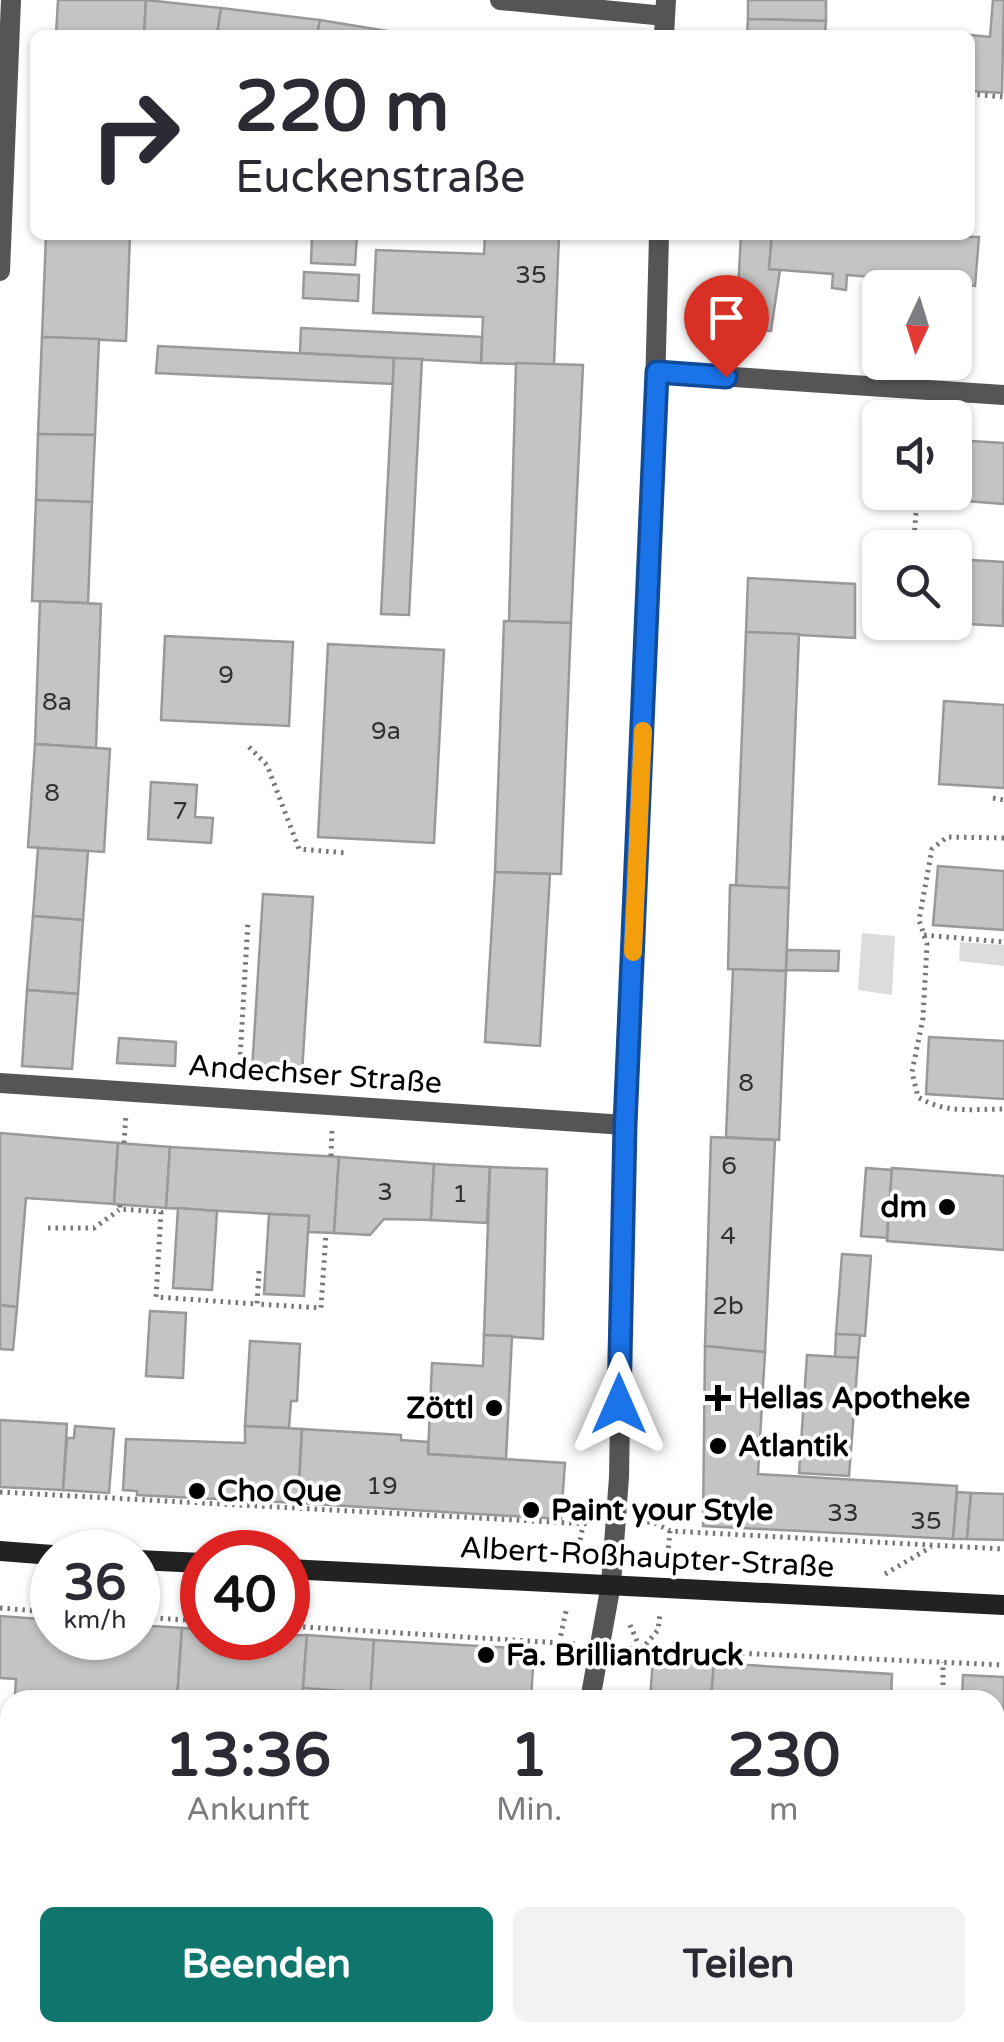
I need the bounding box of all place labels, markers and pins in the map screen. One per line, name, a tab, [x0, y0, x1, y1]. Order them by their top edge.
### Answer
pin	[684, 275, 769, 378]
place label: dm	[881, 1189, 927, 1226]
marker: dm	[936, 1196, 958, 1218]
place label: Hellas Apotheke	[738, 1380, 970, 1417]
marker: Hellas Apotheke	[707, 1387, 729, 1409]
place label: Zöttl	[406, 1390, 474, 1427]
marker: Zöttl	[483, 1397, 505, 1419]
place label: Atlantik	[738, 1428, 849, 1465]
marker: Atlantik	[707, 1435, 729, 1457]
place label: Cho Que	[217, 1473, 342, 1510]
marker: Cho Que	[186, 1480, 208, 1502]
place label: Paint your Style	[551, 1492, 773, 1529]
marker: Paint your Style	[520, 1499, 542, 1521]
place label: Fa. Brilliantdruck	[506, 1637, 743, 1674]
marker: Fa. Brilliantdruck	[475, 1644, 497, 1666]

